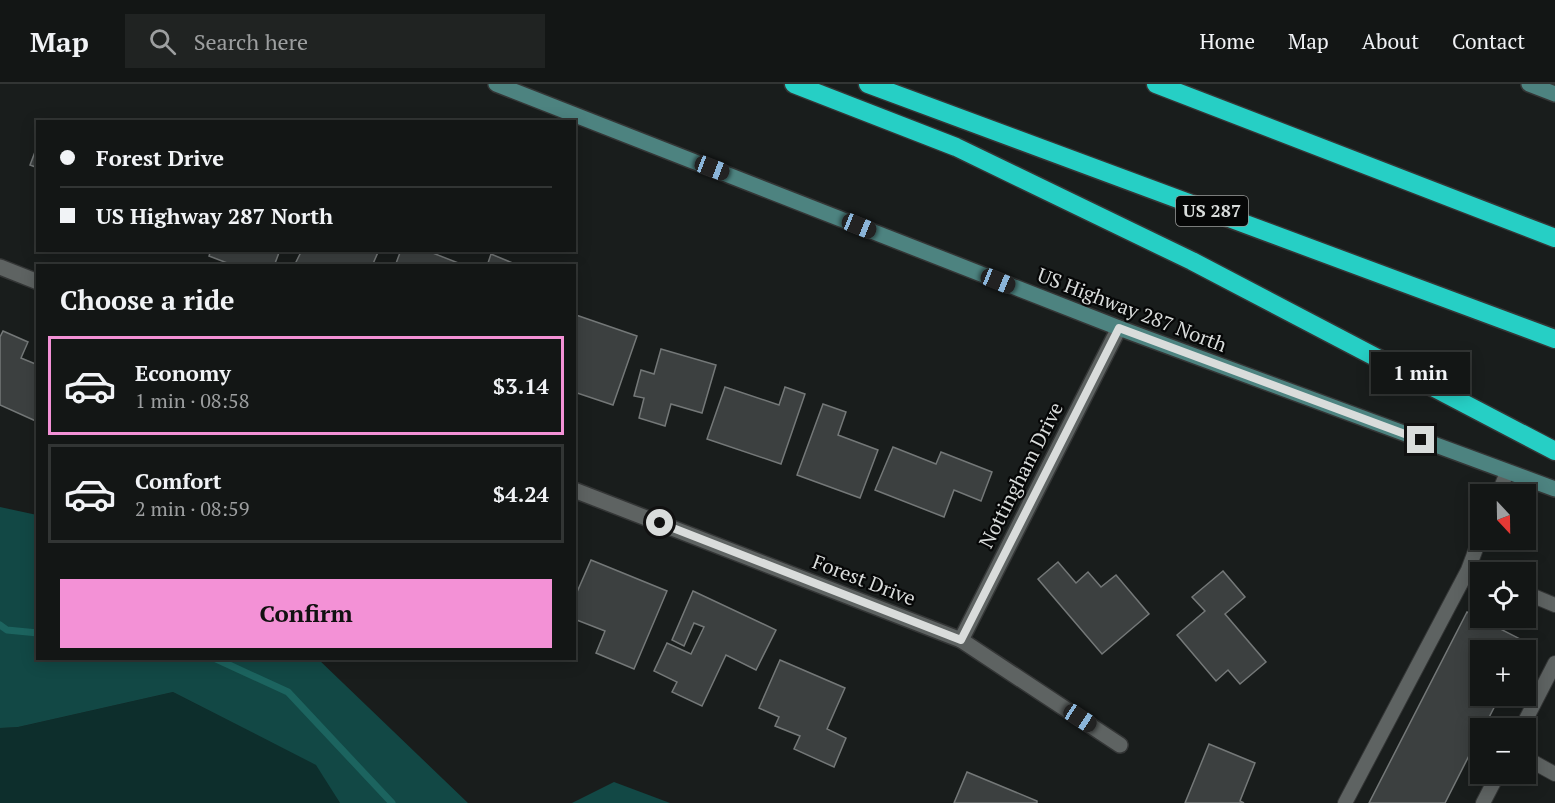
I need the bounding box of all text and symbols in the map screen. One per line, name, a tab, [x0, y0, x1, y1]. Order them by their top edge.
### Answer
search box	[125, 14, 545, 68]
text: Map	[30, 23, 89, 60]
icon: search	[146, 25, 179, 58]
text: Search here	[194, 27, 308, 56]
text: Home	[1199, 27, 1255, 55]
text: Map	[1288, 27, 1329, 55]
text: About	[1362, 27, 1419, 55]
text: Contact	[1452, 27, 1525, 55]
text: Forest Drive	[96, 143, 224, 172]
car	[692, 153, 732, 183]
road number: US 287	[1176, 196, 1248, 226]
text: US Highway 287 North	[96, 201, 333, 230]
car	[839, 211, 879, 241]
street label: US Highway 287 North	[1034, 261, 1231, 358]
car	[978, 266, 1018, 296]
text: Choose a ride	[60, 282, 235, 318]
callout: 1 min	[1372, 353, 1470, 395]
text: Economy	[135, 358, 231, 387]
icon: car	[63, 359, 117, 413]
text: 1 min	[1393, 359, 1448, 386]
text: $3.14	[493, 371, 549, 400]
text: 1 min · 08:58	[135, 387, 249, 414]
street label: Nottingham Drive	[972, 397, 1069, 552]
route end	[1407, 426, 1434, 453]
text: Comfort	[135, 466, 221, 495]
icon: car	[63, 467, 117, 521]
text: $4.24	[493, 479, 549, 508]
north arrow	[1470, 484, 1536, 550]
map controls	[1470, 484, 1536, 784]
text: 2 min · 08:59	[135, 495, 249, 522]
route start	[646, 509, 673, 536]
street label: Forest Drive	[809, 548, 920, 612]
button: locate	[1470, 562, 1536, 628]
button: Confirm	[60, 579, 552, 648]
button: +	[1470, 640, 1536, 706]
car	[1060, 701, 1100, 735]
button: −	[1470, 718, 1536, 784]

